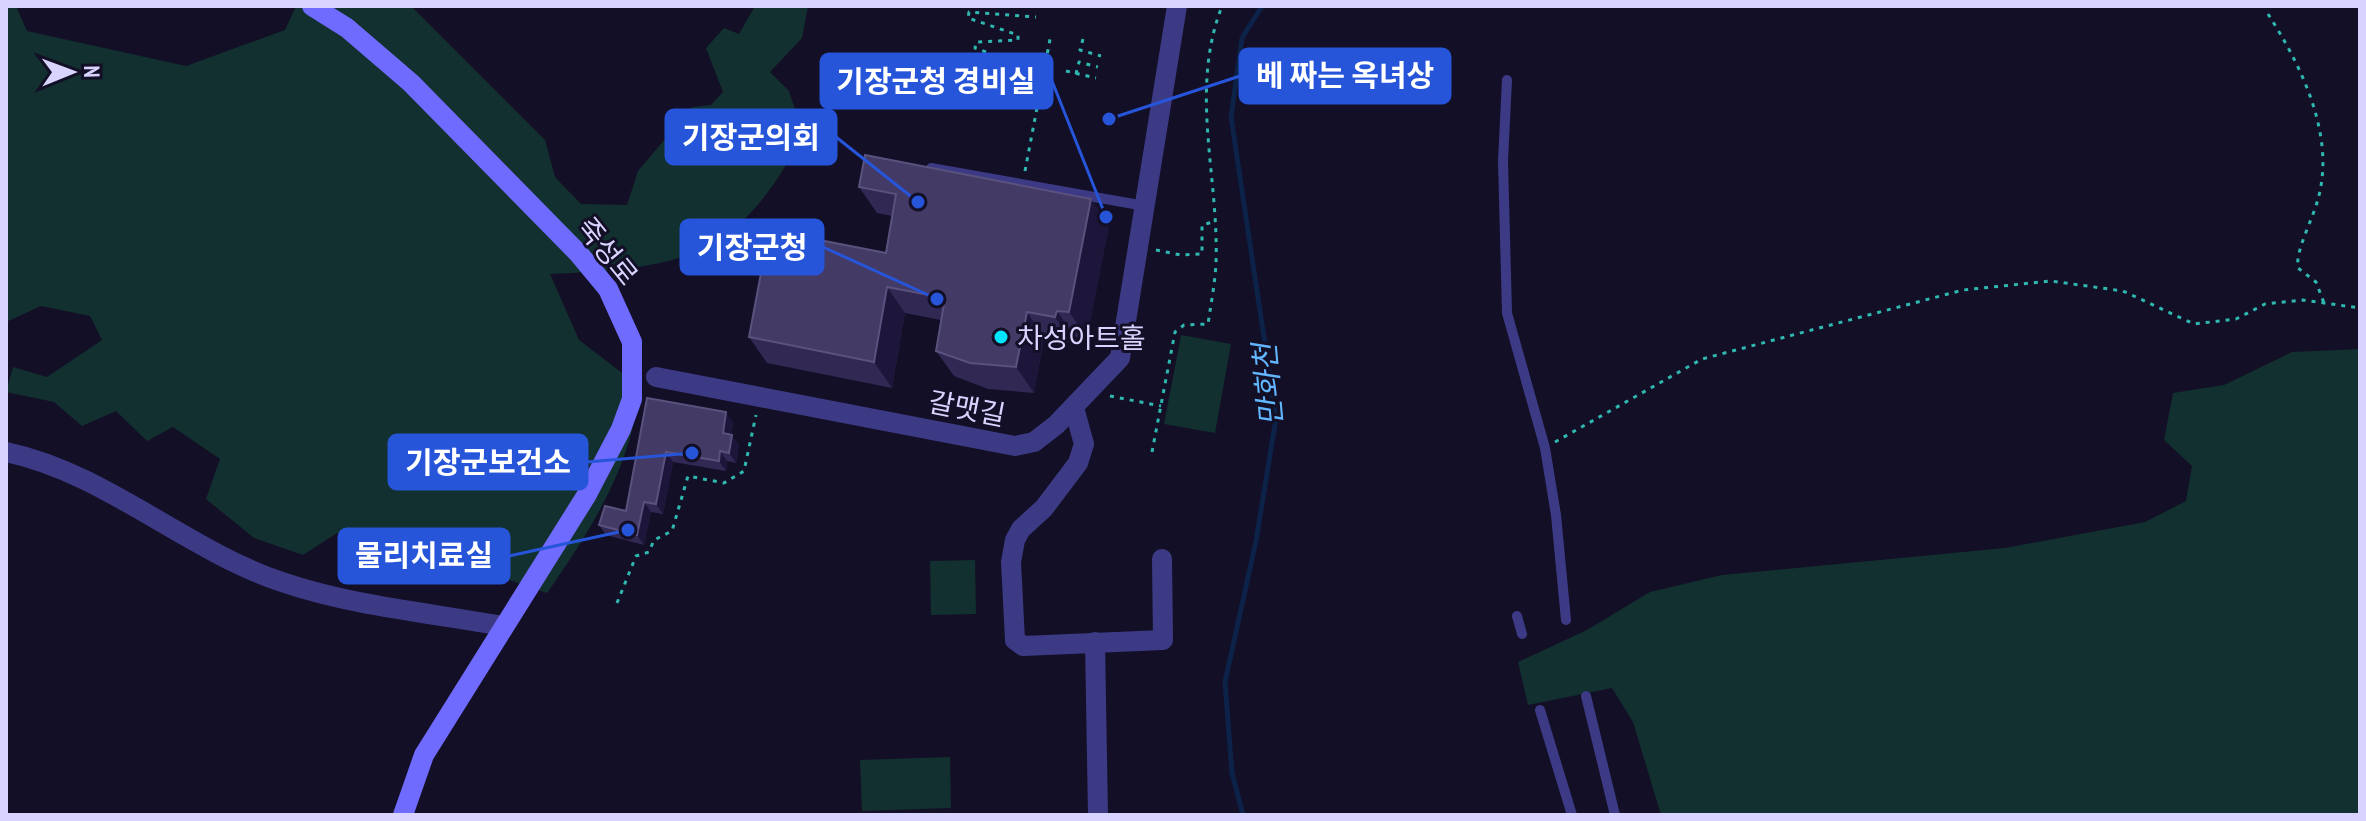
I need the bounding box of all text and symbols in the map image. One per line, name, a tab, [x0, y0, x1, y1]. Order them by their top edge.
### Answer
north arrow	[32, 32, 112, 112]
callout: 베 짜는 옥녀상	[1240, 49, 1450, 103]
callout: 기장군청 경비실	[821, 54, 1052, 108]
text: 베 짜는 옥녀상	[1256, 55, 1434, 94]
text: 기장군청 경비실	[836, 61, 1036, 100]
text: N	[78, 65, 106, 78]
callout: 기장군의회	[666, 110, 836, 164]
text: 기장군의회	[682, 117, 820, 156]
street label: 죽성로	[569, 209, 647, 293]
callout: 기장군청	[681, 220, 823, 274]
text: 기장군청	[697, 227, 807, 266]
place label: 차성아트홀	[1017, 319, 1146, 356]
marker: 차성아트홀	[992, 328, 1010, 346]
water label: 만화천	[1244, 339, 1290, 428]
street label: 갈맷길	[926, 382, 1008, 434]
callout: 기장군보건소	[389, 435, 587, 489]
text: 기장군보건소	[405, 442, 571, 481]
callout: 물리치료실	[339, 529, 509, 583]
text: 물리치료실	[355, 535, 493, 574]

